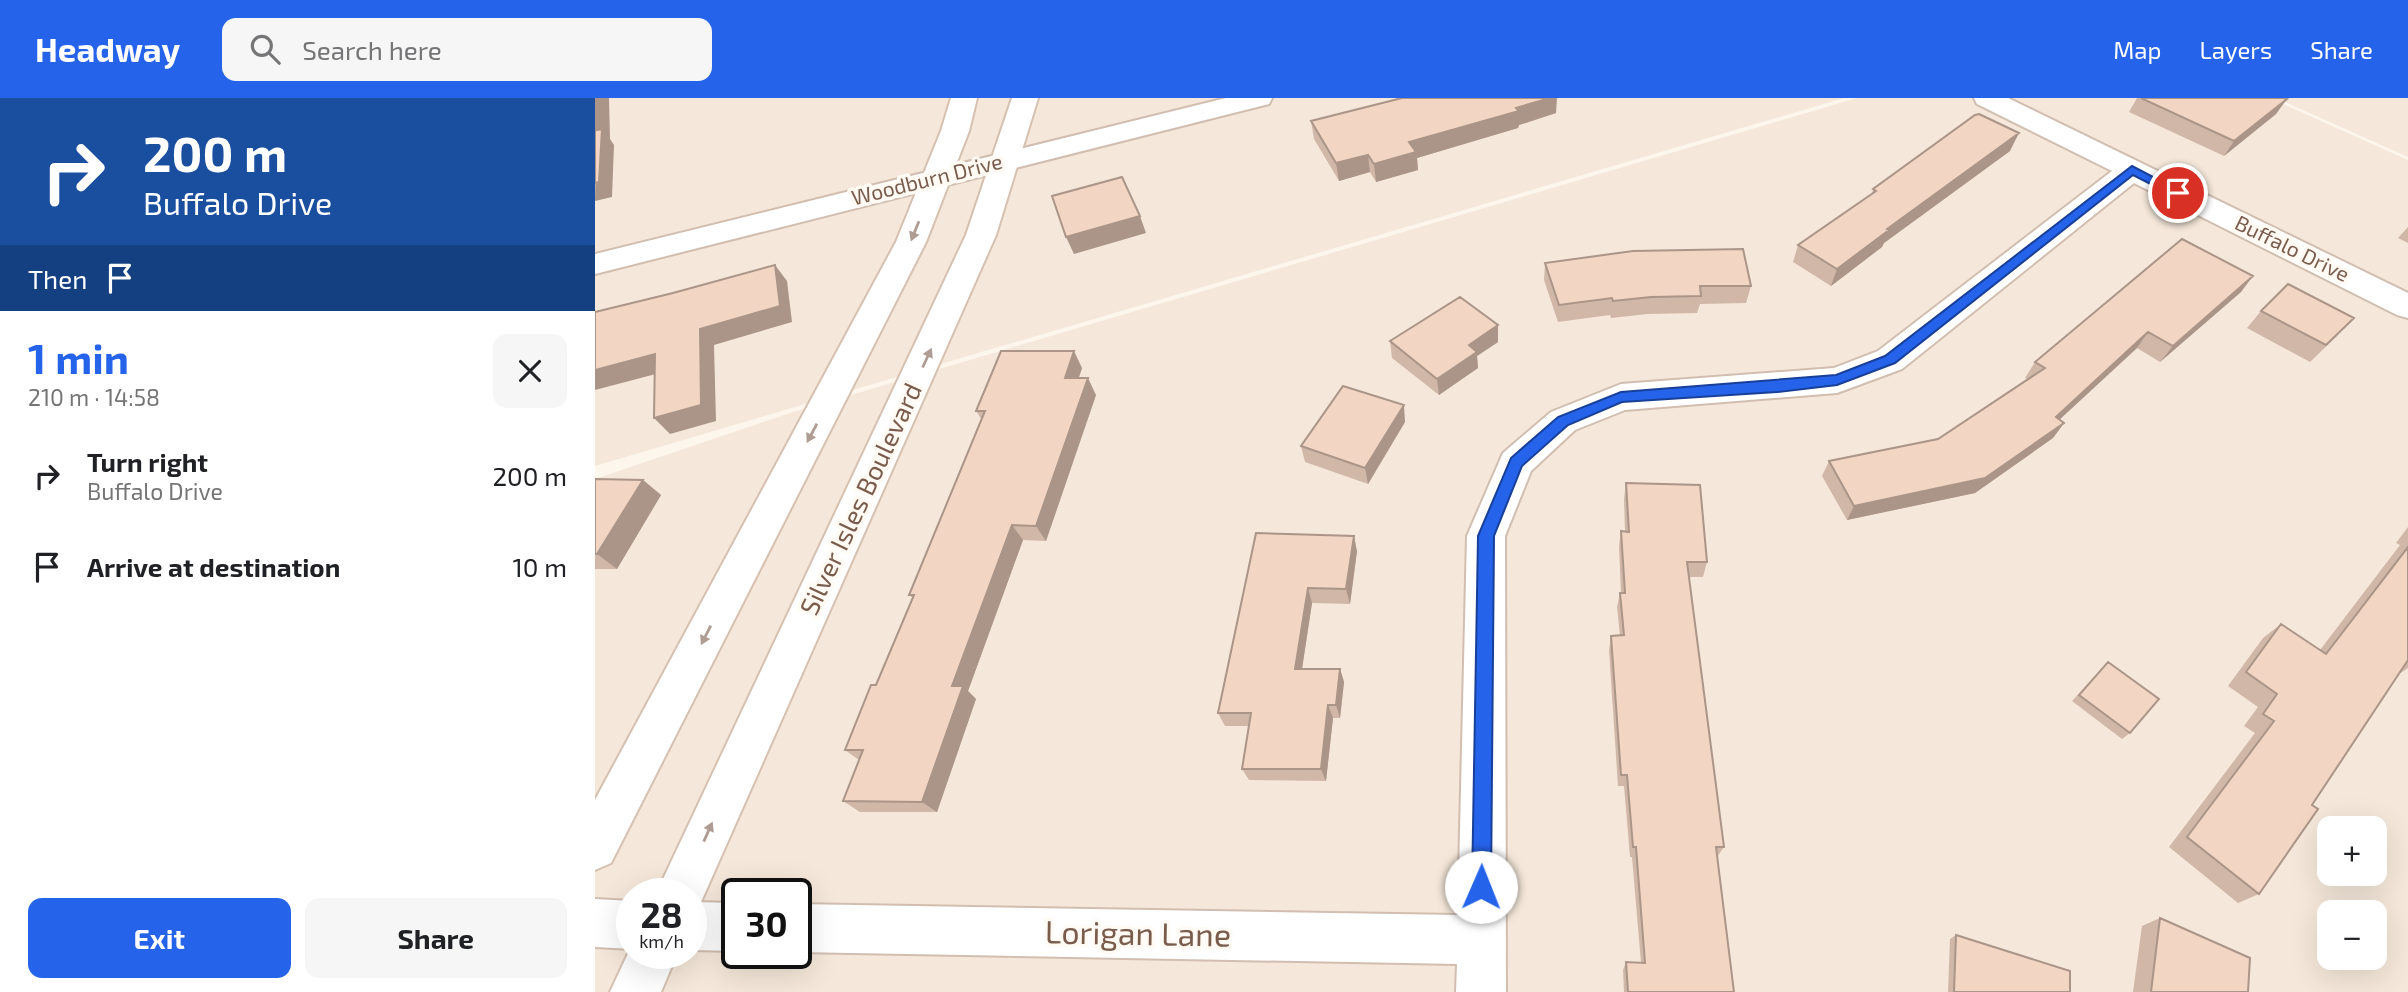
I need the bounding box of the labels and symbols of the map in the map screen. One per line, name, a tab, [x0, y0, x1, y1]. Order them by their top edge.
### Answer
street label: Woodburn Drive	[849, 148, 1005, 209]
pin	[2148, 163, 2208, 223]
street label: Buffalo Drive	[2231, 209, 2354, 286]
one-way arrow	[910, 221, 921, 242]
one-way arrow	[921, 348, 932, 368]
street label: Silver Isles Boulevard	[792, 377, 927, 619]
one-way arrow	[806, 424, 818, 444]
one-way arrow	[700, 625, 712, 645]
one-way arrow	[703, 822, 714, 842]
position arrow	[1444, 850, 1518, 924]
speed limit sign: 30	[721, 878, 812, 969]
street label: Lorigan Lane	[1045, 911, 1231, 953]

